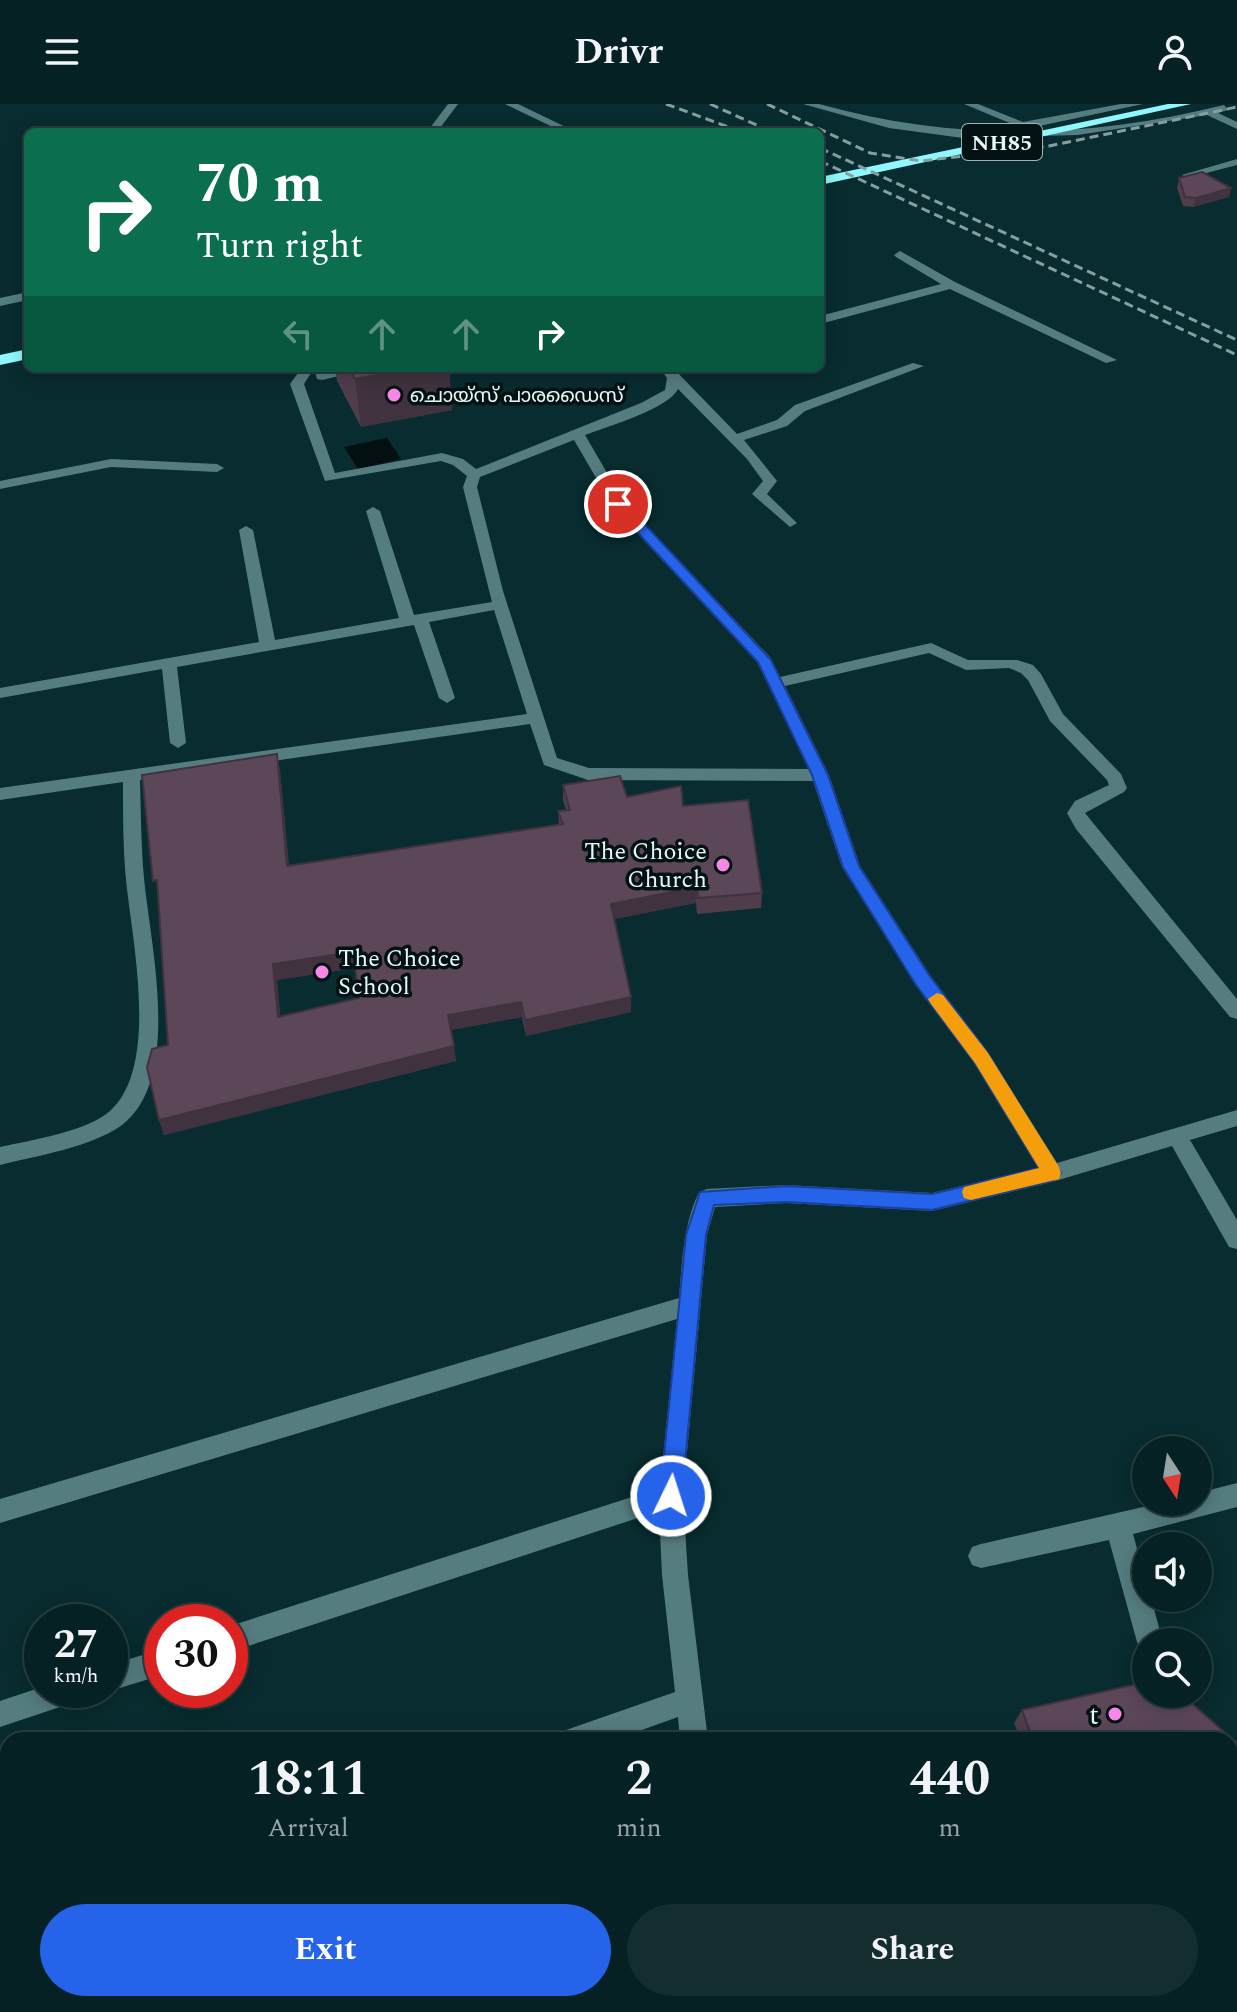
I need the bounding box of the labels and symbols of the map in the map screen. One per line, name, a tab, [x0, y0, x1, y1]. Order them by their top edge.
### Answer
road number: NH85	[962, 124, 1042, 160]
place label: ചൊയ്സ് പാരഡൈസ്	[410, 381, 625, 411]
marker: ചൊയ്സ് പാരഡൈസ്	[385, 386, 403, 404]
pin	[584, 470, 652, 538]
place label: The Choice Church	[584, 834, 707, 898]
marker: The Choice Church	[714, 856, 732, 874]
place label: The Choice School	[338, 941, 461, 1005]
marker: The Choice School	[313, 963, 331, 981]
north arrow	[1132, 1436, 1212, 1516]
position arrow	[629, 1454, 713, 1538]
speed limit sign: 30	[144, 1604, 248, 1708]
place label: t	[1089, 1694, 1099, 1737]
marker: t	[1106, 1705, 1124, 1723]

